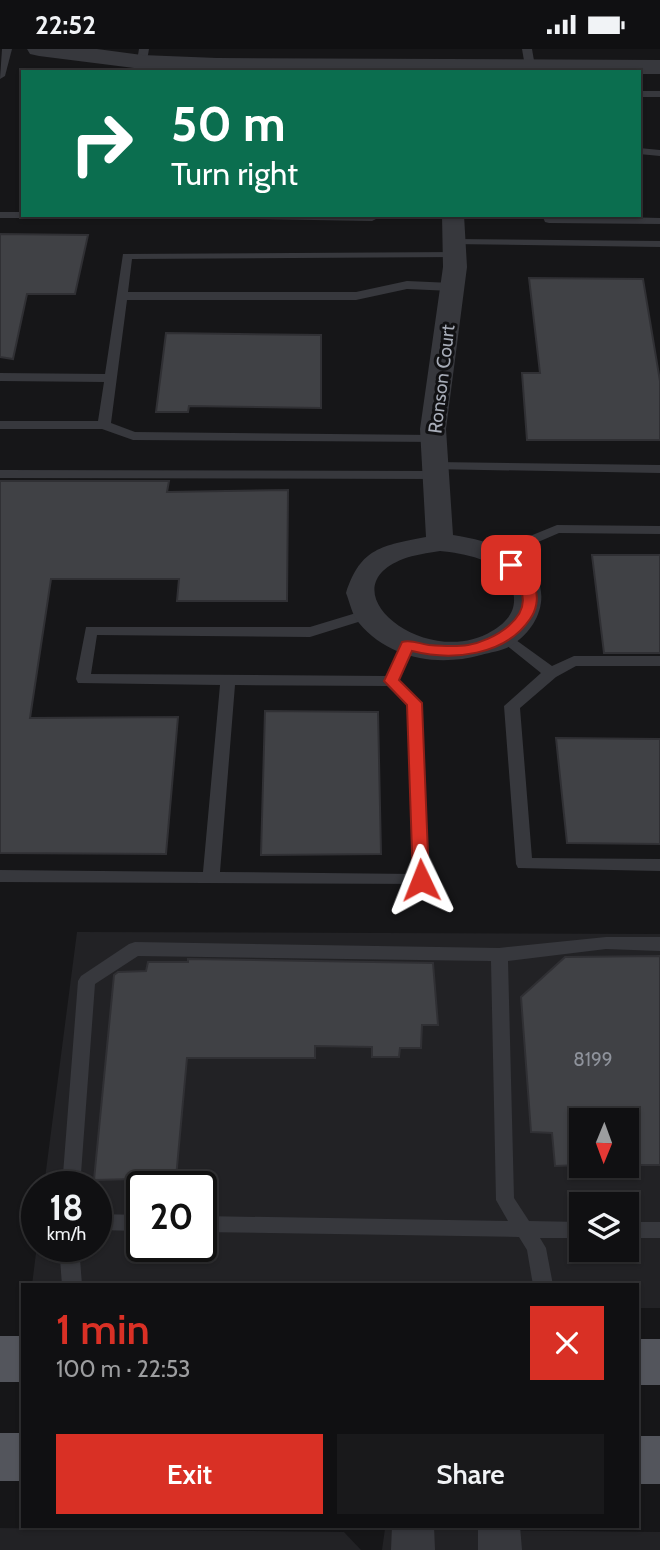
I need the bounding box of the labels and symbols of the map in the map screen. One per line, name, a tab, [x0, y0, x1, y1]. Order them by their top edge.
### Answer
street label: Ronson Court	[423, 323, 460, 435]
pin	[481, 535, 541, 595]
position arrow	[384, 843, 458, 917]
house number: 8199	[573, 1048, 613, 1071]
north arrow	[569, 1108, 639, 1178]
speed limit sign: 20	[126, 1171, 217, 1262]

